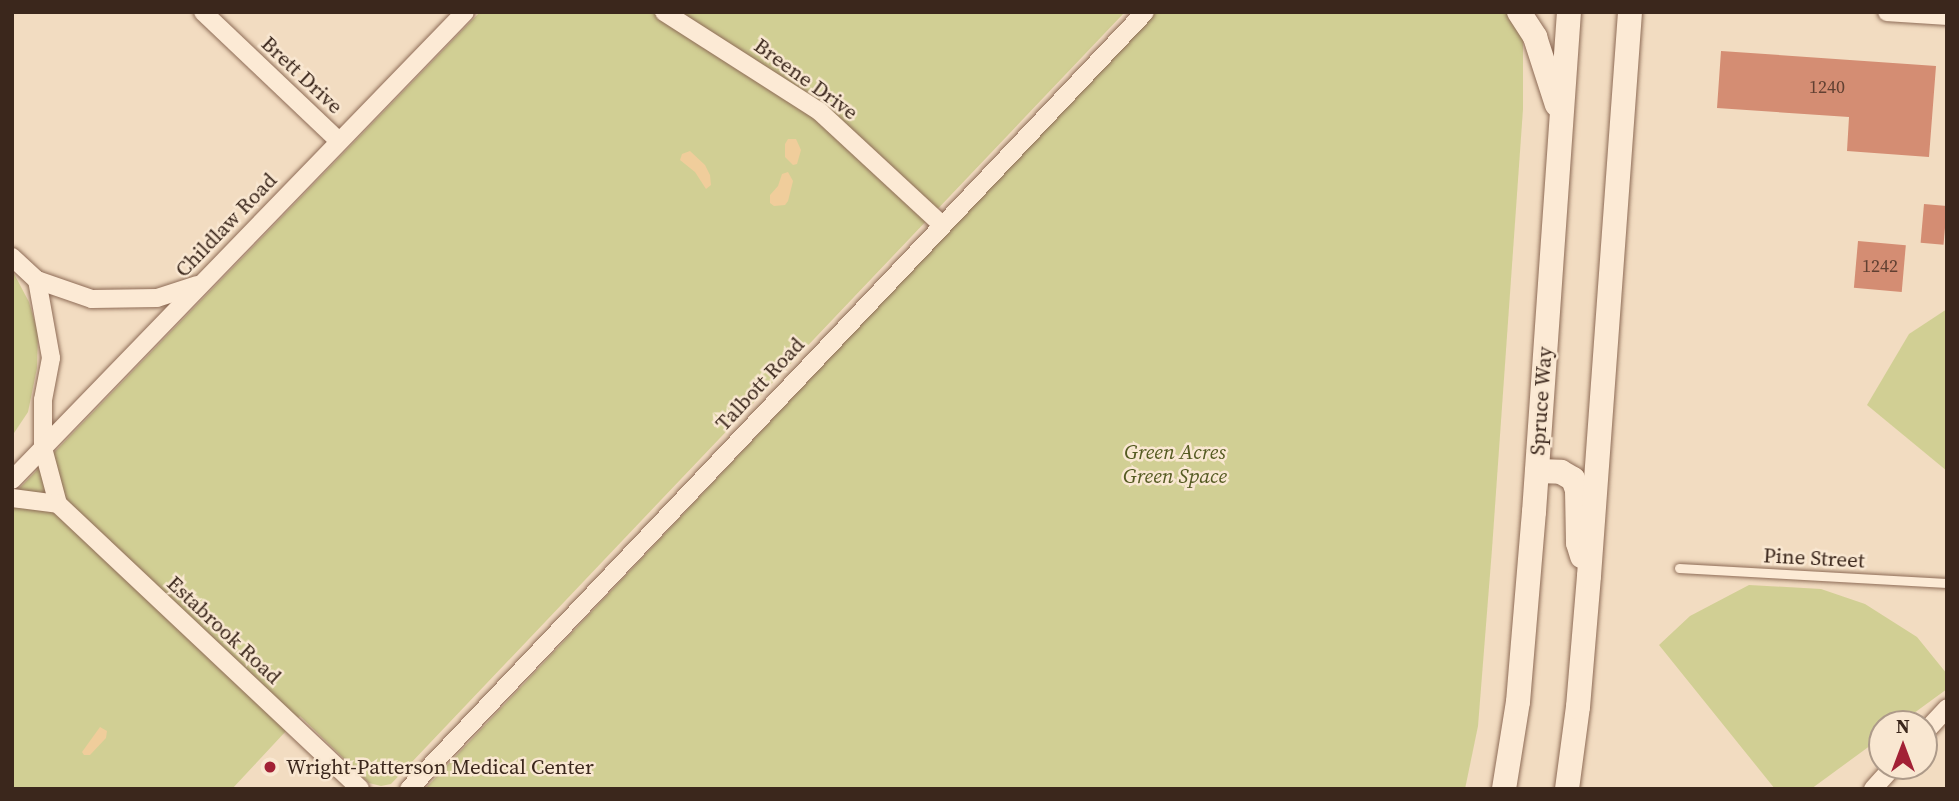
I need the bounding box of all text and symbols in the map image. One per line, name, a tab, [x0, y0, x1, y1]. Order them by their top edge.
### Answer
street label: Brett Drive	[256, 31, 348, 119]
street label: Breene Drive	[749, 33, 863, 125]
house number: 1240	[1809, 76, 1845, 98]
street label: Childlaw Road	[170, 168, 282, 282]
house number: 1242	[1862, 255, 1898, 277]
street label: Talbott Road	[710, 332, 810, 436]
street label: Spruce Way	[1525, 345, 1557, 457]
park label: Green Acres Green Space	[1123, 439, 1227, 489]
street label: Pine Street	[1763, 543, 1865, 573]
street label: Estabrook Road	[162, 571, 286, 689]
north arrow	[1868, 710, 1938, 780]
text: N	[1896, 713, 1910, 739]
place label: Wright-Patterson Medical Center	[286, 754, 594, 780]
marker: Wright-Patterson Medical Center	[260, 757, 280, 777]

